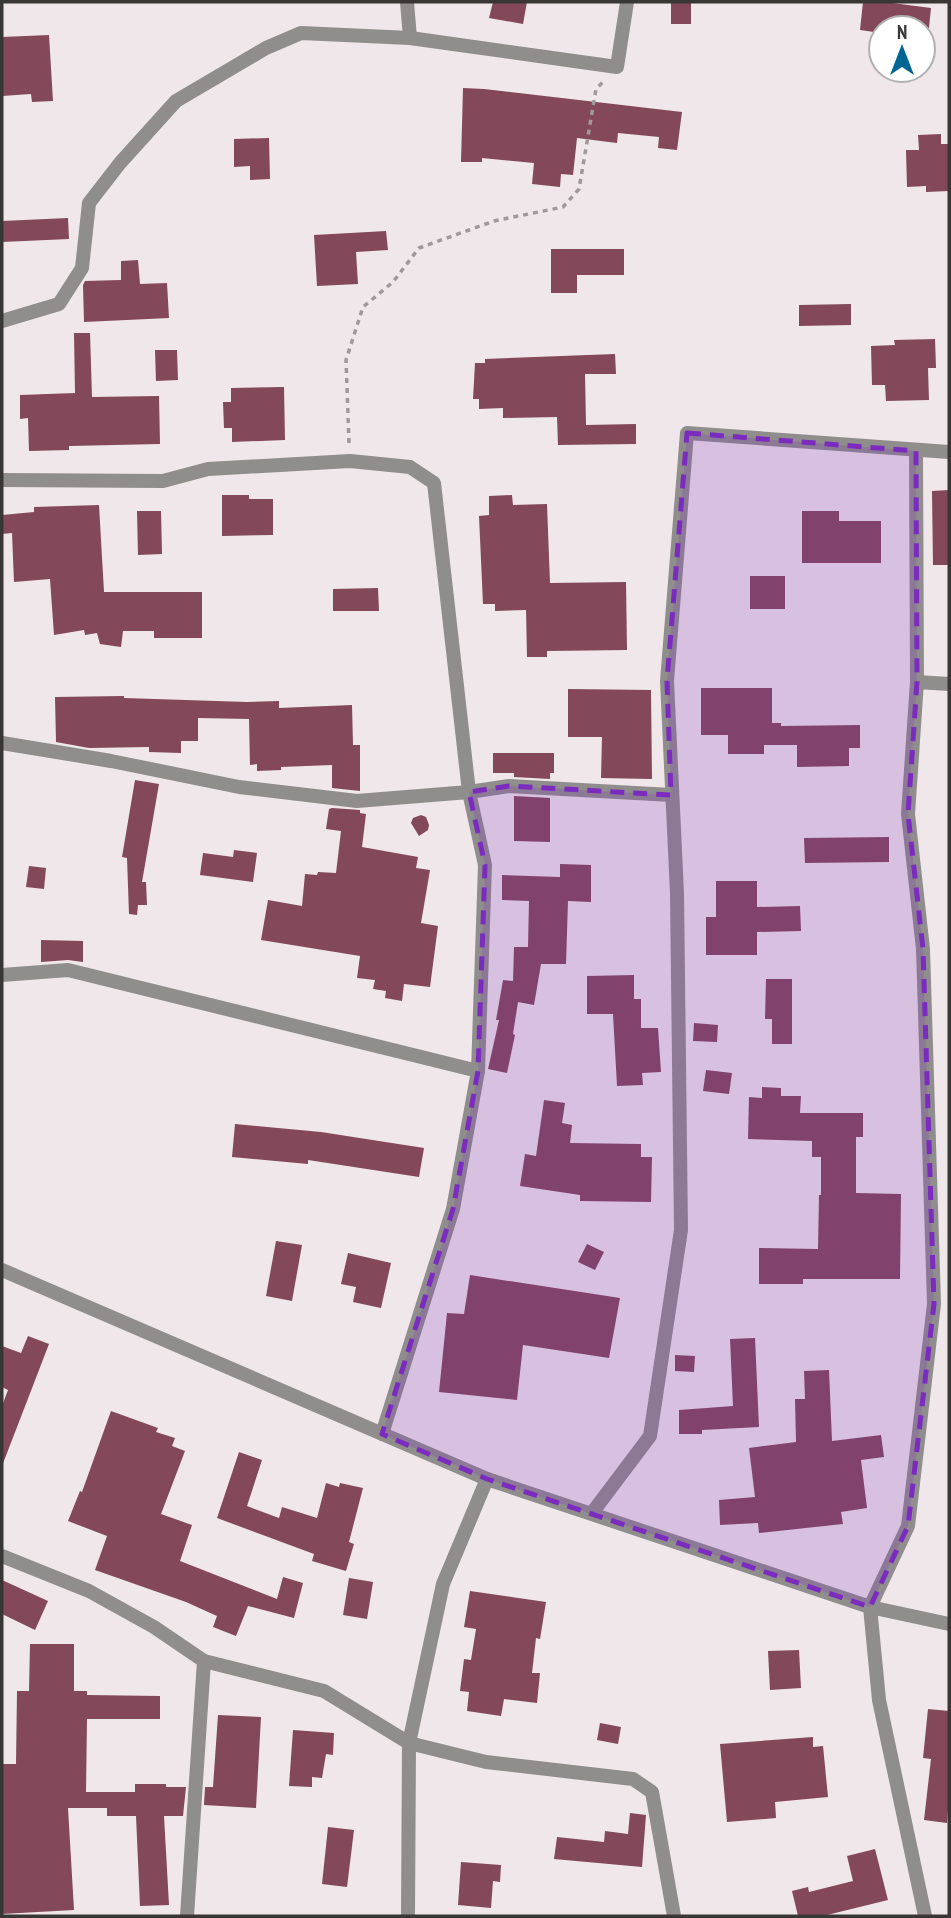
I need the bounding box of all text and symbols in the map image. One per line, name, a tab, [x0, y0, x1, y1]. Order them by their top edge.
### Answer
north arrow	[867, 14, 937, 84]
text: N	[897, 20, 907, 44]

